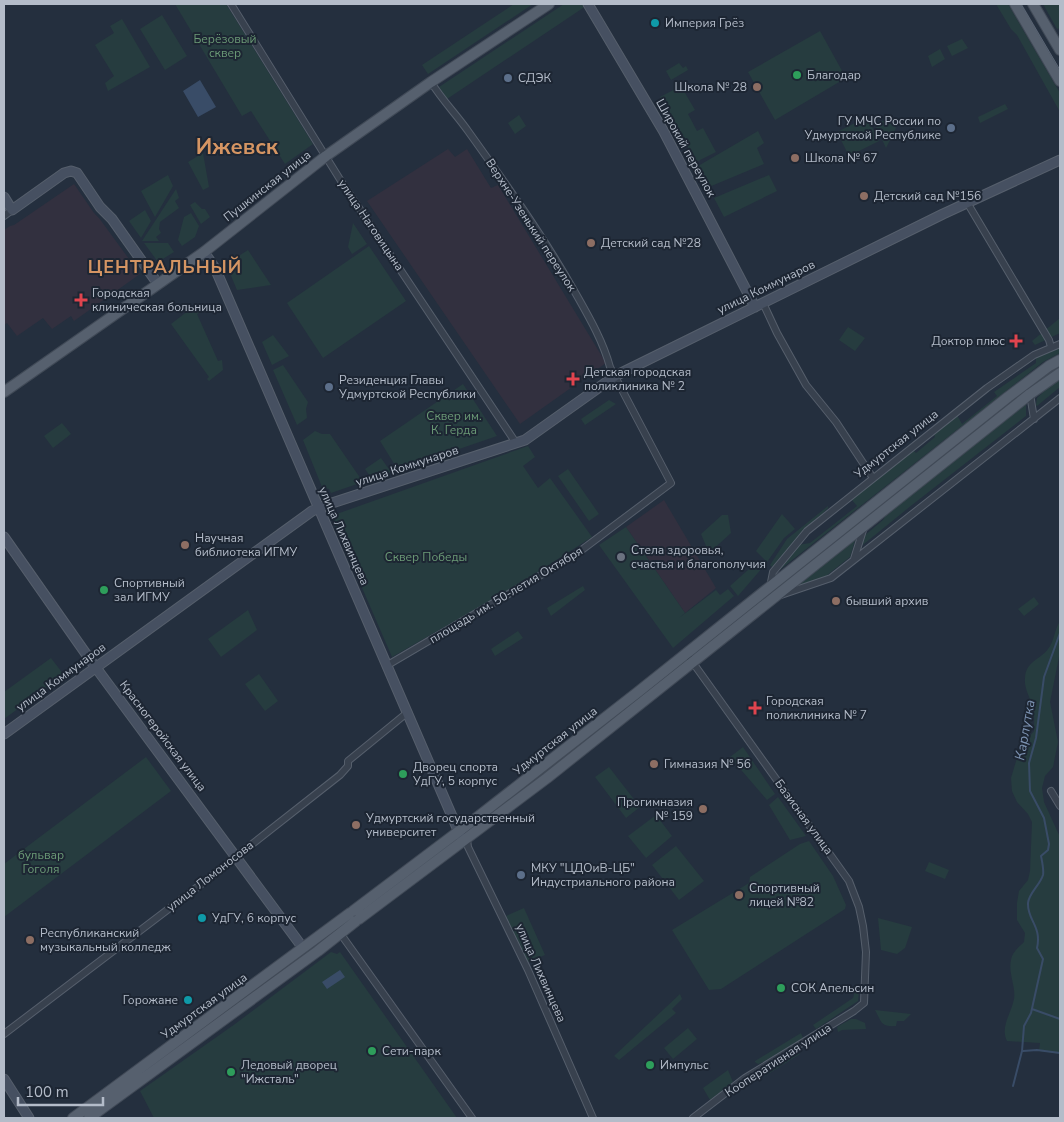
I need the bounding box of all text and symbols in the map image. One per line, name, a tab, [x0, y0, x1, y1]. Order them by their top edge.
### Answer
place label: Империя Грёз	[665, 15, 744, 31]
marker: Империя Грёз	[649, 17, 661, 29]
park label: Берёзовый сквер	[193, 31, 257, 61]
place label: Благодар	[807, 67, 861, 83]
marker: Благодар	[791, 69, 803, 81]
place label: СДЭК	[518, 70, 551, 86]
marker: СДЭК	[502, 72, 514, 84]
place label: Школа № 28	[675, 79, 747, 95]
marker: Школа № 28	[751, 81, 763, 93]
street label: Широкий переулок	[652, 96, 720, 201]
place label: ГУ МЧС России по Удмуртской Республике	[803, 113, 941, 143]
marker: ГУ МЧС России по Удмуртской Республике	[945, 122, 957, 134]
district label: Ижевск	[196, 132, 279, 162]
street label: Пушкинская улица	[220, 147, 314, 225]
place label: Школа № 67	[805, 150, 878, 166]
marker: Школа № 67	[789, 152, 801, 164]
street label: Верхне-Узенький переулок	[482, 156, 580, 295]
street label: улица Наговицына	[334, 176, 408, 274]
place label: Детский сад №156	[874, 188, 981, 204]
marker: Детский сад №156	[858, 190, 870, 202]
place label: Детский сад №28	[601, 235, 701, 251]
marker: Детский сад №28	[585, 237, 597, 249]
district label: ЦЕНТРАЛЬНЫЙ	[88, 255, 242, 279]
street label: улица Коммунаров	[714, 256, 818, 318]
place label: Городская клиническая больница	[92, 285, 222, 315]
marker: Городская клиническая больница	[74, 293, 88, 307]
place label: Доктор плюс	[931, 333, 1005, 349]
marker: Доктор плюс	[1009, 334, 1023, 348]
place label: Детская городская поликлиника № 2	[584, 364, 691, 394]
place label: Резиденция Главы Удмуртской Республики	[338, 372, 476, 402]
marker: Детская городская поликлиника № 2	[566, 372, 580, 386]
marker: Резиденция Главы Удмуртской Республики	[323, 381, 335, 393]
street label: Удмуртская улица	[850, 406, 941, 483]
park label: Сквер им. К. Герда	[426, 408, 482, 438]
street label: улица Коммунаров	[354, 442, 461, 490]
street label: улица Лихвинцева	[315, 484, 373, 588]
place label: Научная библиотека ИГМУ	[195, 530, 297, 560]
marker: Научная библиотека ИГМУ	[179, 539, 191, 551]
place label: Стела здоровья, счастья и благополучия	[631, 542, 766, 572]
street label: площадь им. 50-летия Октября	[426, 543, 586, 647]
park label: Сквер Победы	[385, 549, 467, 565]
marker: Стела здоровья, счастья и благополучия	[615, 551, 627, 563]
place label: Спортивный зал ИГМУ	[114, 575, 185, 605]
marker: Спортивный зал ИГМУ	[98, 584, 110, 596]
place label: бывший архив	[846, 593, 929, 609]
marker: бывший архив	[830, 595, 842, 607]
street label: улица Коммунаров	[13, 639, 109, 715]
street label: Красногеройская улица	[116, 677, 210, 795]
place label: Городская поликлиника № 7	[766, 693, 867, 723]
water label: Карлутка	[1010, 698, 1040, 762]
marker: Городская поликлиника № 7	[748, 701, 762, 715]
street label: Удмуртская улица	[509, 703, 600, 780]
place label: Гимназия № 56	[664, 756, 751, 772]
marker: Гимназия № 56	[648, 758, 660, 770]
place label: Дворец спорта УдГУ, 5 корпус	[412, 759, 498, 789]
marker: Дворец спорта УдГУ, 5 корпус	[397, 768, 409, 780]
street label: Базисная улица	[771, 776, 837, 858]
place label: Прогимназия № 159	[617, 794, 693, 824]
marker: Прогимназия № 159	[697, 803, 709, 815]
place label: Удмуртский государственный университет	[365, 810, 535, 840]
marker: Удмуртский государственный университет	[350, 819, 362, 831]
street label: улица Ломоносова	[163, 837, 257, 915]
park label: бульвар Гоголя	[18, 847, 64, 877]
place label: МКУ "ЦДОиВ-ЦБ" Индустриального района	[531, 860, 675, 890]
marker: МКУ "ЦДОиВ-ЦБ" Индустриального района	[515, 869, 527, 881]
place label: Спортивный лицей №82	[749, 880, 820, 910]
marker: Спортивный лицей №82	[733, 889, 745, 901]
place label: УдГУ, 6 корпус	[211, 910, 297, 926]
marker: УдГУ, 6 корпус	[196, 912, 208, 924]
street label: улица Лихвинцева	[512, 921, 570, 1025]
place label: Республиканский музыкальный колледж	[40, 925, 171, 955]
marker: Республиканский музыкальный колледж	[24, 934, 36, 946]
street label: Удмуртская улица	[157, 969, 250, 1043]
place label: СОК Апельсин	[791, 980, 874, 996]
marker: СОК Апельсин	[775, 982, 787, 994]
place label: Горожане	[123, 992, 178, 1008]
marker: Горожане	[182, 994, 194, 1006]
street label: Кооперативная улица	[722, 1020, 834, 1100]
place label: Сети-парк	[382, 1043, 441, 1059]
marker: Сети-парк	[366, 1045, 378, 1057]
place label: Ледовый дворец "Ижсталь"	[241, 1057, 337, 1087]
place label: Импульс	[660, 1057, 709, 1073]
marker: Импульс	[644, 1059, 656, 1071]
marker: Ледовый дворец "Ижсталь"	[225, 1066, 237, 1078]
scale bar	[18, 1074, 102, 1106]
text: 100 m	[25, 1082, 69, 1102]

